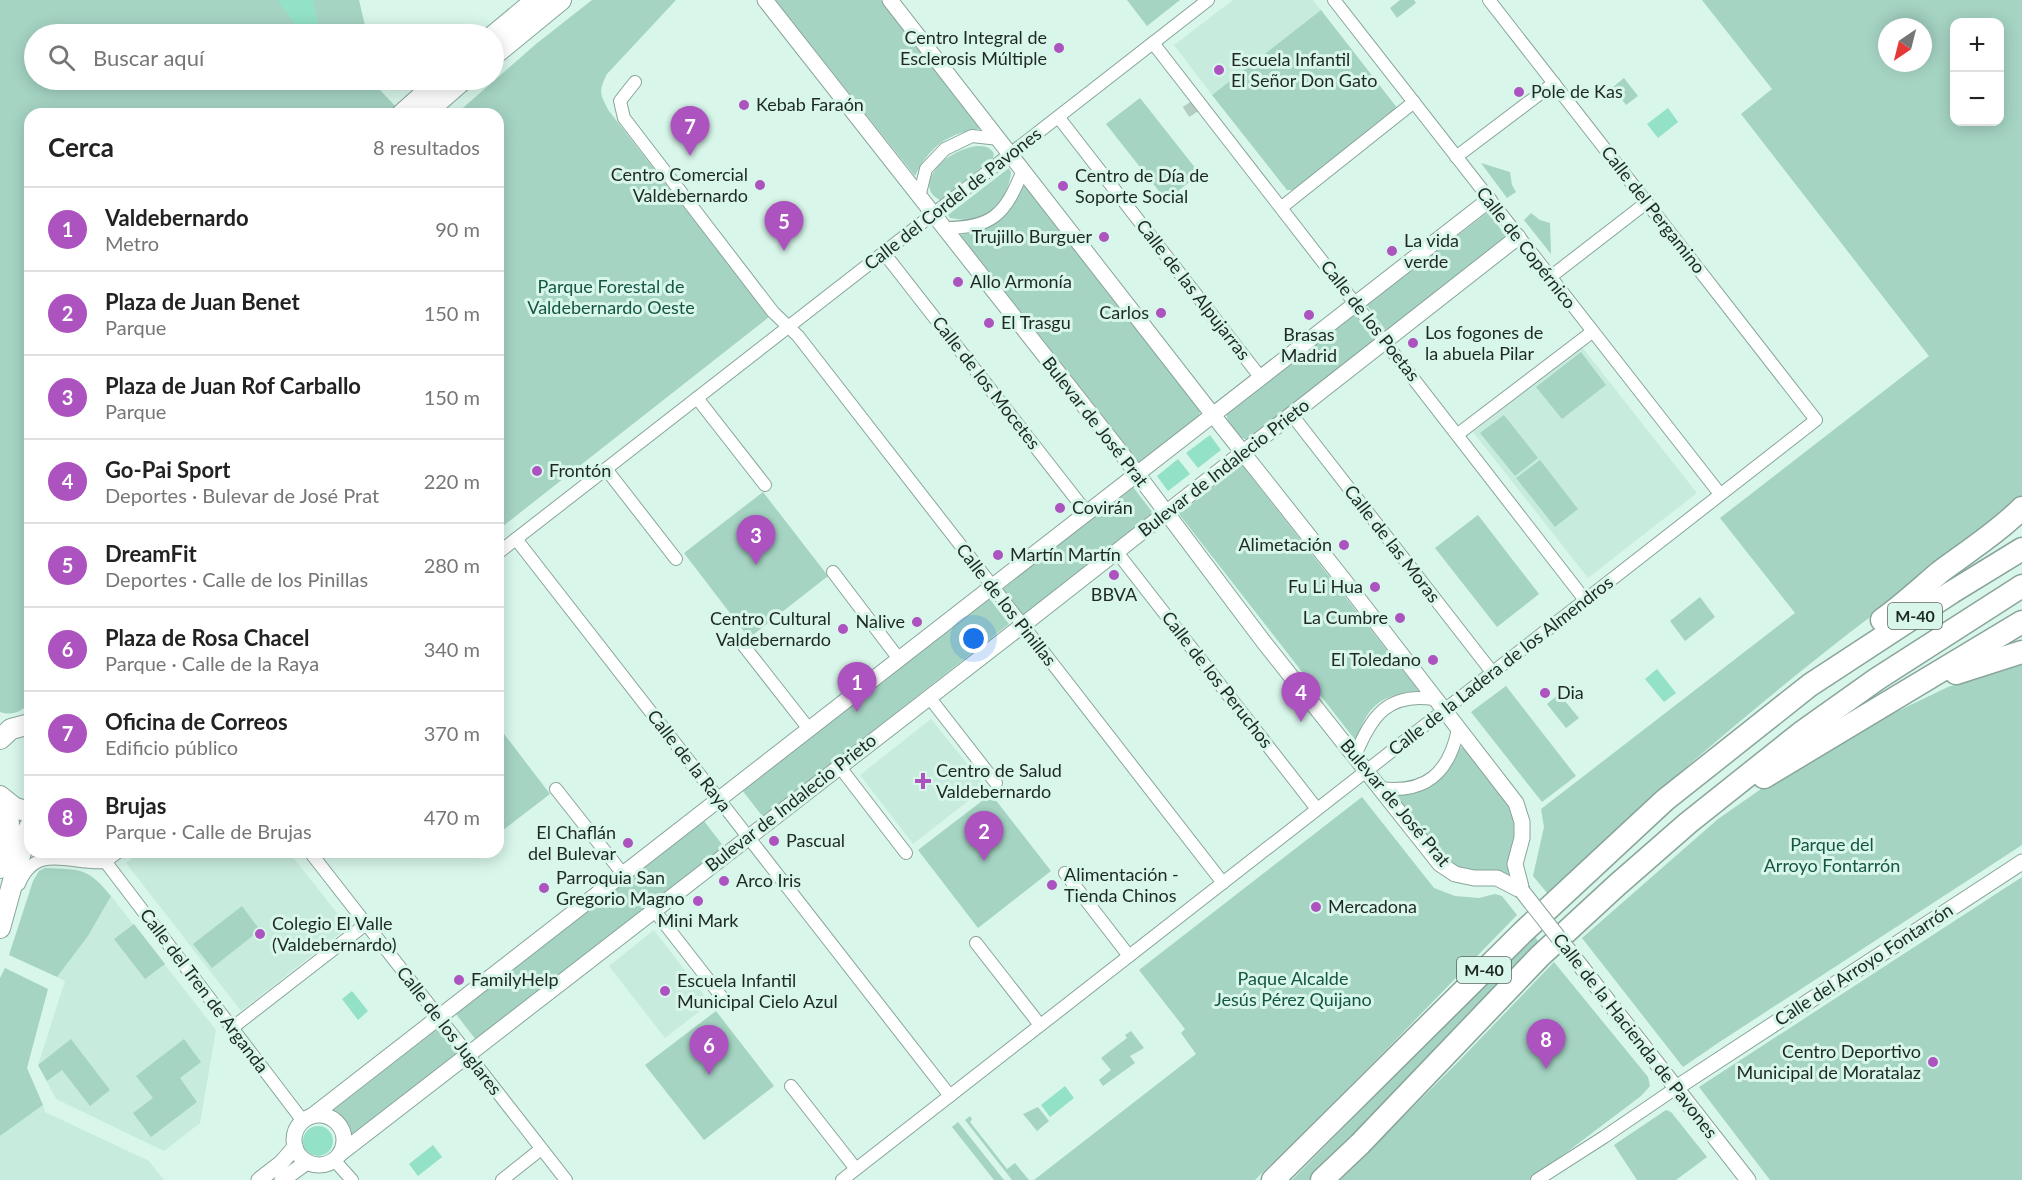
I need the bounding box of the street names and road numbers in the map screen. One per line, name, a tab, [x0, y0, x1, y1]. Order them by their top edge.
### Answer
street label: Calle del Cordel de Pavones	[859, 122, 1046, 274]
street label: Calle del Pergamino	[1597, 141, 1710, 278]
street label: Calle de Copérnico	[1472, 182, 1581, 313]
street label: Calle de las Alpujarras	[1132, 215, 1256, 364]
street label: Calle de los Poetas	[1317, 255, 1425, 386]
street label: Calle de los Mocetes	[928, 311, 1046, 453]
street label: Bulevar de José Prat	[1038, 352, 1154, 491]
street label: Bulevar de Indalecio Prieto	[1133, 394, 1313, 541]
street label: Calle de las Moras	[1340, 480, 1446, 607]
street label: Calle de los Pinillas	[952, 539, 1062, 670]
street label: Calle de la Ladera de los Almendros	[1384, 571, 1617, 760]
road number: M-40	[1888, 603, 1942, 629]
street label: Calle de los Peruchos	[1157, 607, 1278, 752]
street label: Calle de la Raya	[643, 705, 736, 816]
street label: Bulevar de Indalecio Prieto	[700, 729, 880, 876]
street label: Bulevar de José Prat	[1336, 734, 1456, 871]
street label: Calle del Arroyo Fontarrón	[1770, 898, 1957, 1030]
street label: Calle del Tren de Arganda	[136, 904, 274, 1077]
street label: Calle de la Hacienda de Pavones	[1549, 928, 1723, 1142]
road number: M-40	[1457, 957, 1511, 983]
street label: Calle de los Juglares	[393, 962, 507, 1099]

